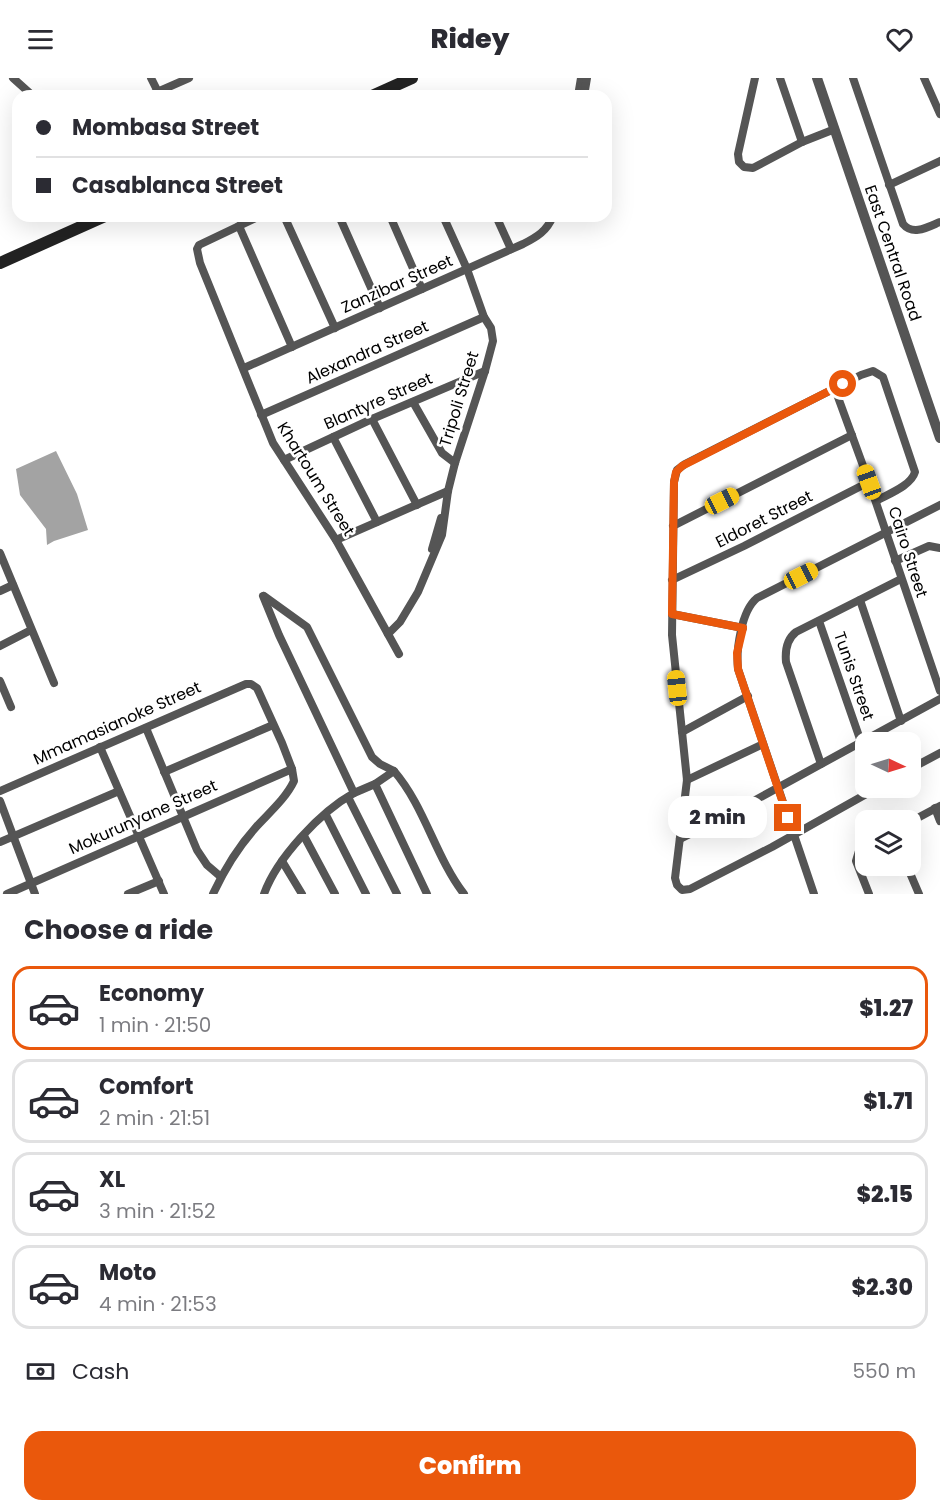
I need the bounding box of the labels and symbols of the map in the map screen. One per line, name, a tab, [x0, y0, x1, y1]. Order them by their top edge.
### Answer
street label: East Central Road	[859, 182, 927, 324]
street label: Zanzibar Street	[338, 249, 456, 319]
street label: Alexandra Street	[302, 315, 432, 389]
street label: Tripoli Street	[434, 348, 484, 450]
street label: Blantyre Street	[320, 367, 436, 435]
route start	[829, 370, 856, 397]
street label: Khartoum Street	[272, 418, 360, 541]
car	[854, 462, 884, 502]
car	[702, 485, 742, 517]
street label: Eldoret Street	[712, 485, 817, 553]
street label: Cairo Street	[882, 504, 934, 601]
car	[781, 560, 821, 592]
street label: Tunis Street	[828, 629, 880, 724]
car	[666, 669, 688, 707]
street label: Mmamasianoke Street	[30, 676, 205, 770]
north arrow	[855, 732, 921, 798]
street label: Mokurunyane Street	[65, 774, 221, 860]
callout: 2 min	[668, 797, 767, 839]
route end	[774, 804, 801, 831]

